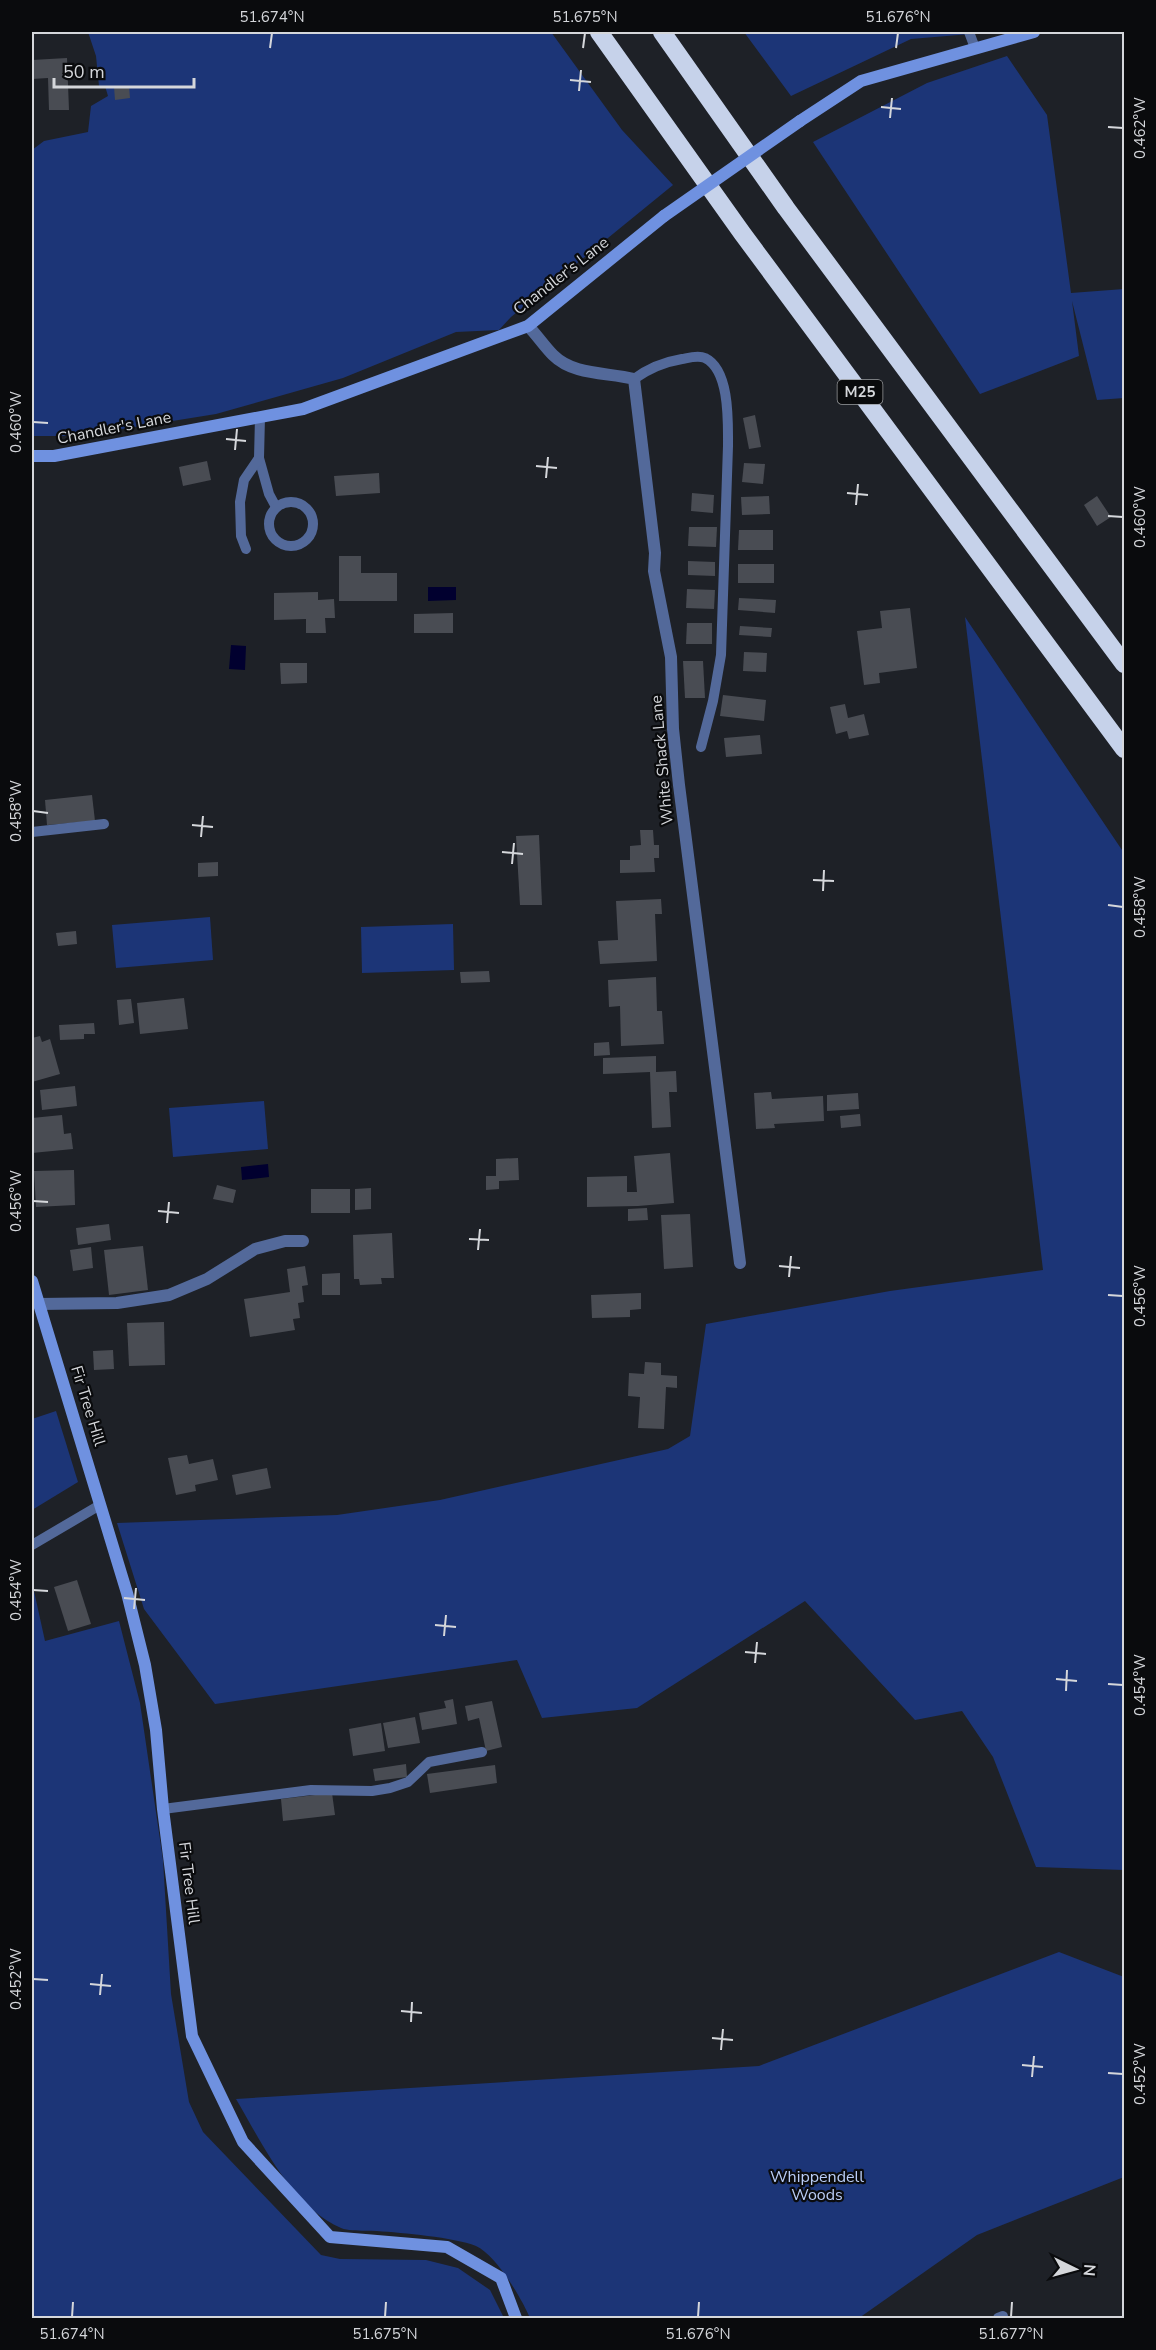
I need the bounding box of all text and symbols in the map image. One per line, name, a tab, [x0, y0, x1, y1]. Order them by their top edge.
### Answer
text: 51.674°N	[239, 7, 305, 27]
text: 51.675°N	[552, 7, 618, 27]
text: 51.676°N	[865, 7, 931, 27]
scale bar	[54, 51, 194, 89]
text: 50 m	[63, 60, 105, 84]
text: 0.462°W	[1130, 97, 1150, 159]
street label: Chandler's Lane	[509, 232, 613, 320]
road number: M25	[838, 380, 882, 404]
text: 0.460°W	[6, 391, 26, 453]
street label: Chandler's Lane	[55, 406, 173, 450]
text: 0.460°W	[1130, 486, 1150, 548]
street label: White Shack Lane	[645, 694, 679, 826]
text: 0.458°W	[6, 780, 26, 842]
text: 0.458°W	[1130, 876, 1150, 938]
text: 0.456°W	[6, 1170, 26, 1232]
text: 0.456°W	[1130, 1265, 1150, 1327]
street label: Fir Tree Hill	[65, 1363, 111, 1449]
text: 0.454°W	[6, 1559, 26, 1621]
text: 0.454°W	[1130, 1654, 1150, 1716]
street label: Fir Tree Hill	[173, 1841, 205, 1926]
text: 0.452°W	[6, 1948, 26, 2010]
text: 0.452°W	[1130, 2043, 1150, 2105]
park label: Whippendell Woods	[770, 2166, 864, 2206]
north arrow	[1045, 2239, 1105, 2299]
text: N	[1077, 2263, 1100, 2277]
text: 51.674°N	[39, 2324, 105, 2344]
text: 51.675°N	[352, 2324, 418, 2344]
text: 51.676°N	[665, 2324, 731, 2344]
text: 51.677°N	[978, 2324, 1044, 2344]

